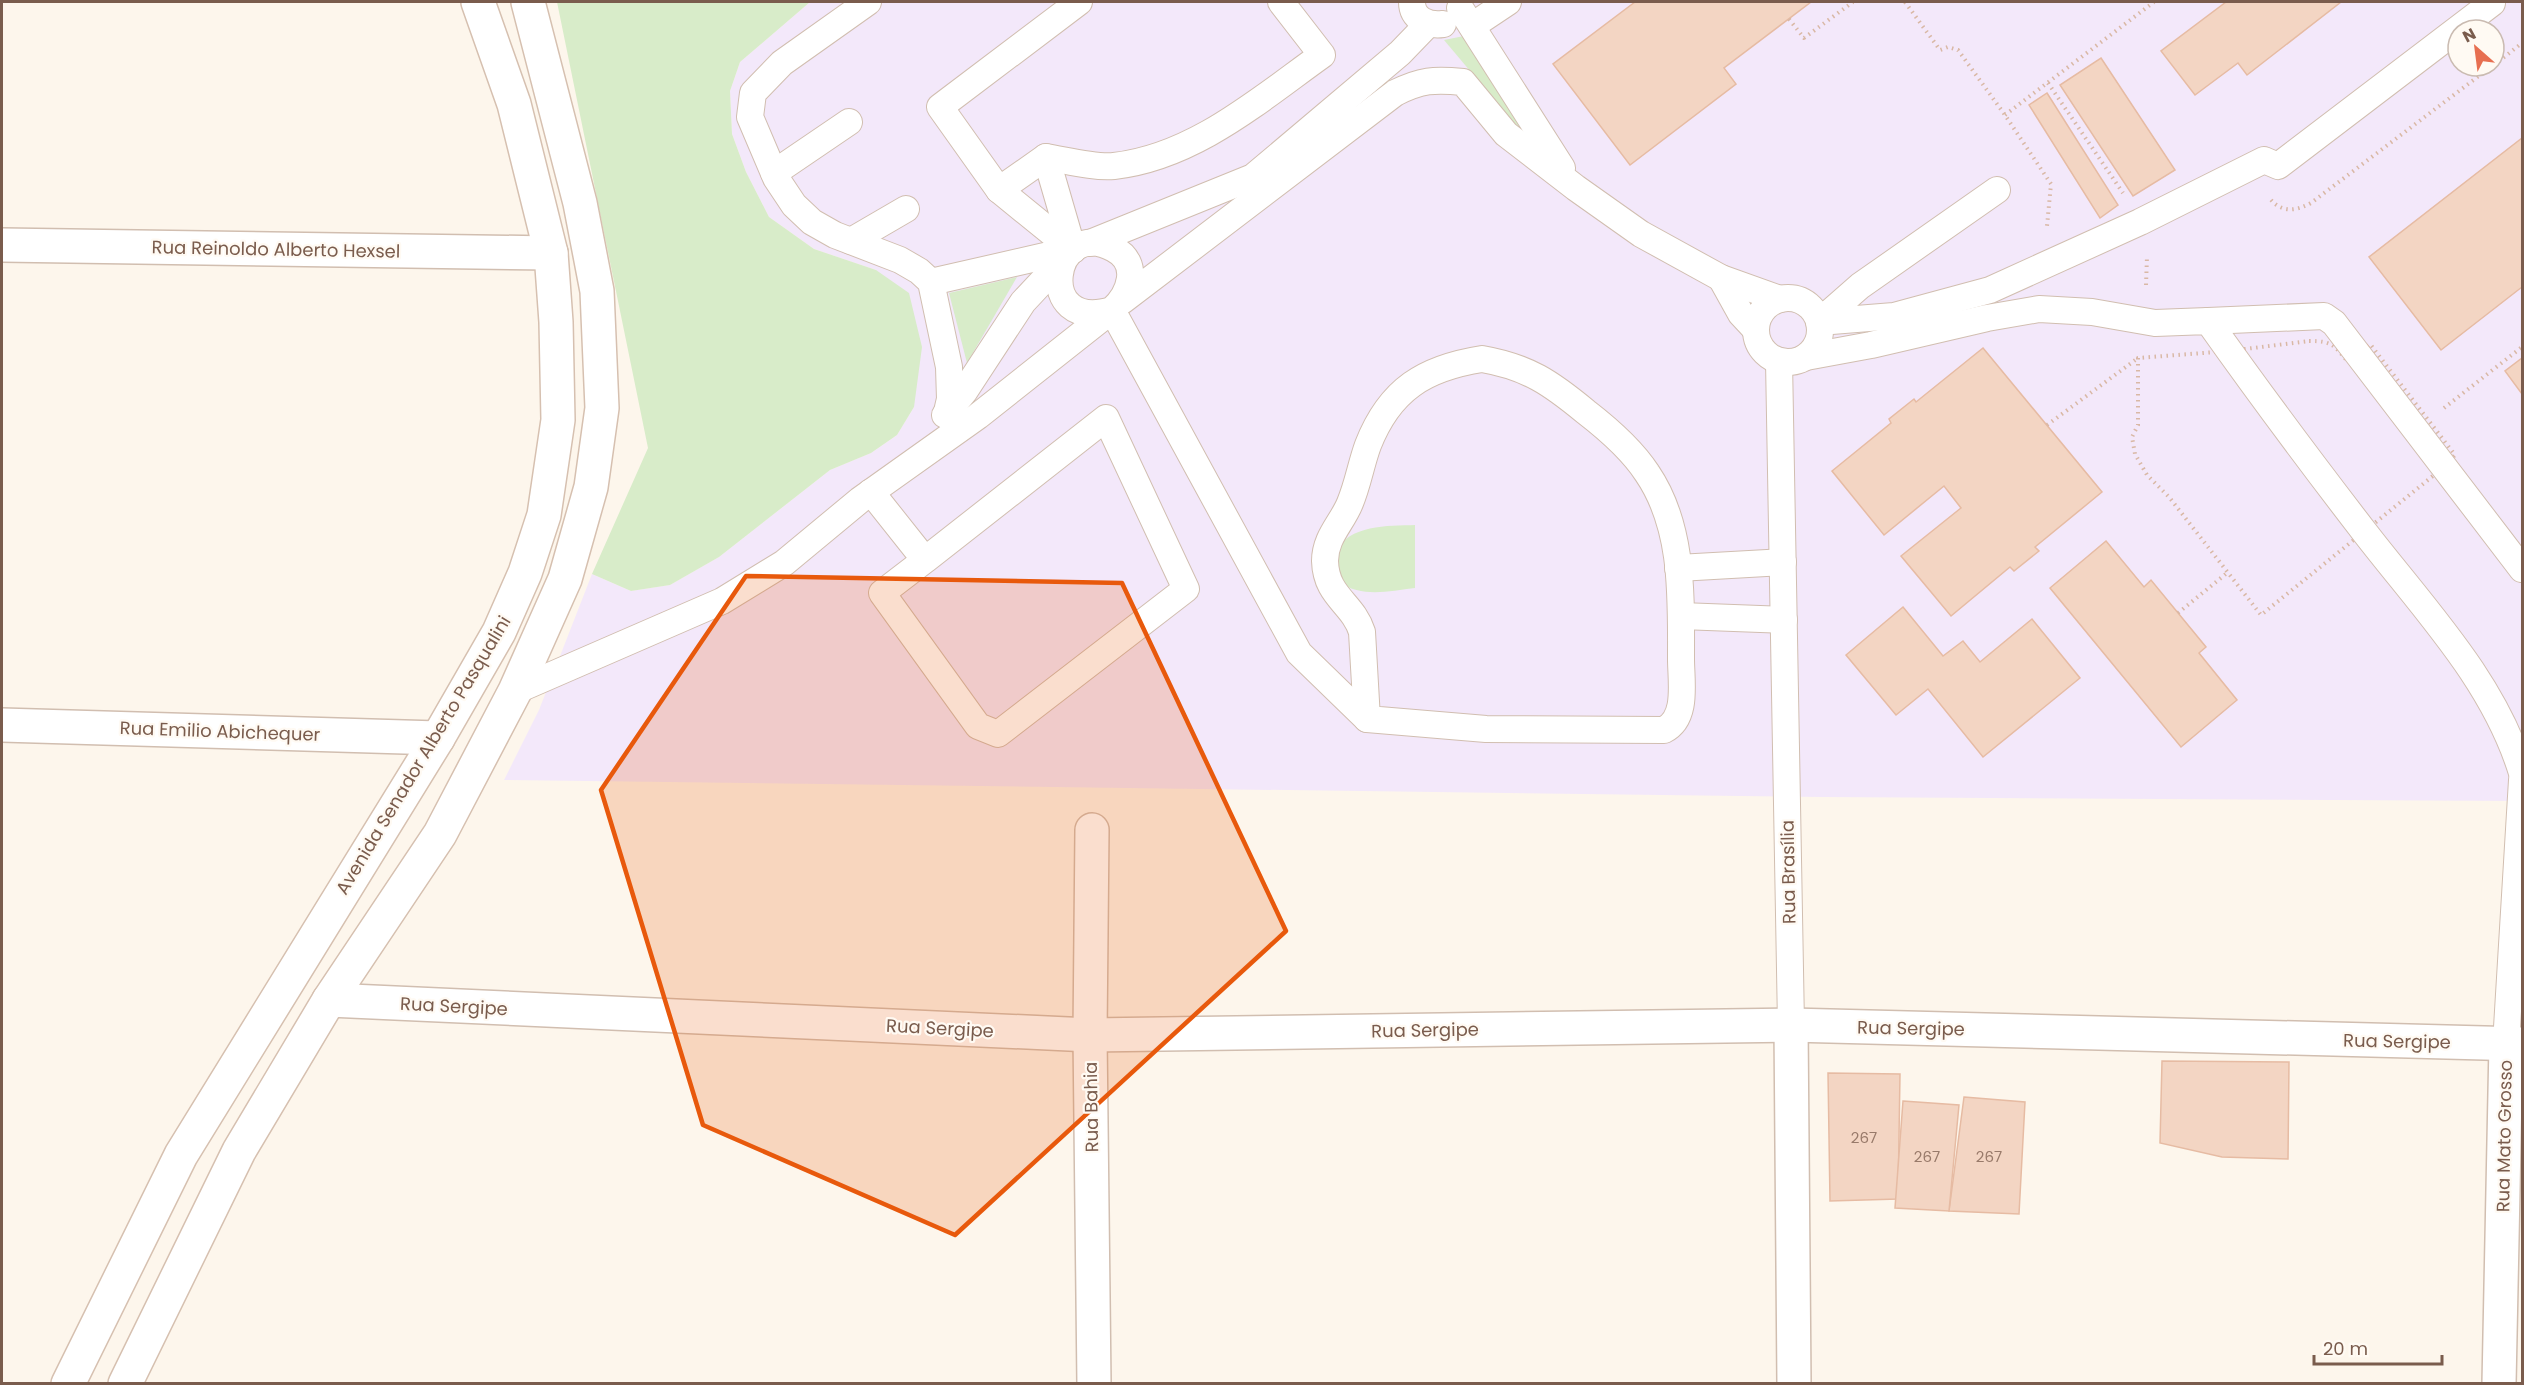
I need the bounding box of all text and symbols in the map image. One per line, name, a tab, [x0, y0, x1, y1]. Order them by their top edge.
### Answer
north arrow	[2446, 18, 2506, 78]
text: N	[2458, 22, 2480, 48]
street label: Rua Reinoldo Alberto Hexsel	[151, 234, 401, 264]
street label: Avenida Senador Alberto Pasqualini	[330, 611, 516, 899]
street label: Rua Emilio Abichequer	[119, 715, 321, 747]
street label: Rua Brasília	[1775, 820, 1801, 924]
street label: Rua Sergipe	[400, 991, 508, 1021]
street label: Rua Sergipe	[886, 1013, 994, 1043]
street label: Rua Sergipe	[1857, 1015, 1965, 1041]
street label: Rua Sergipe	[1371, 1017, 1479, 1043]
street label: Rua Sergipe	[2343, 1028, 2451, 1054]
street label: Rua Mato Grosso	[2490, 1060, 2518, 1212]
street label: Rua Bahia	[1078, 1061, 1104, 1153]
house number: 267	[1851, 1127, 1877, 1148]
house number: 267	[1914, 1146, 1940, 1167]
house number: 267	[1976, 1146, 2002, 1167]
scale bar	[2314, 1328, 2442, 1366]
text: 20 m	[2323, 1336, 2368, 1361]

